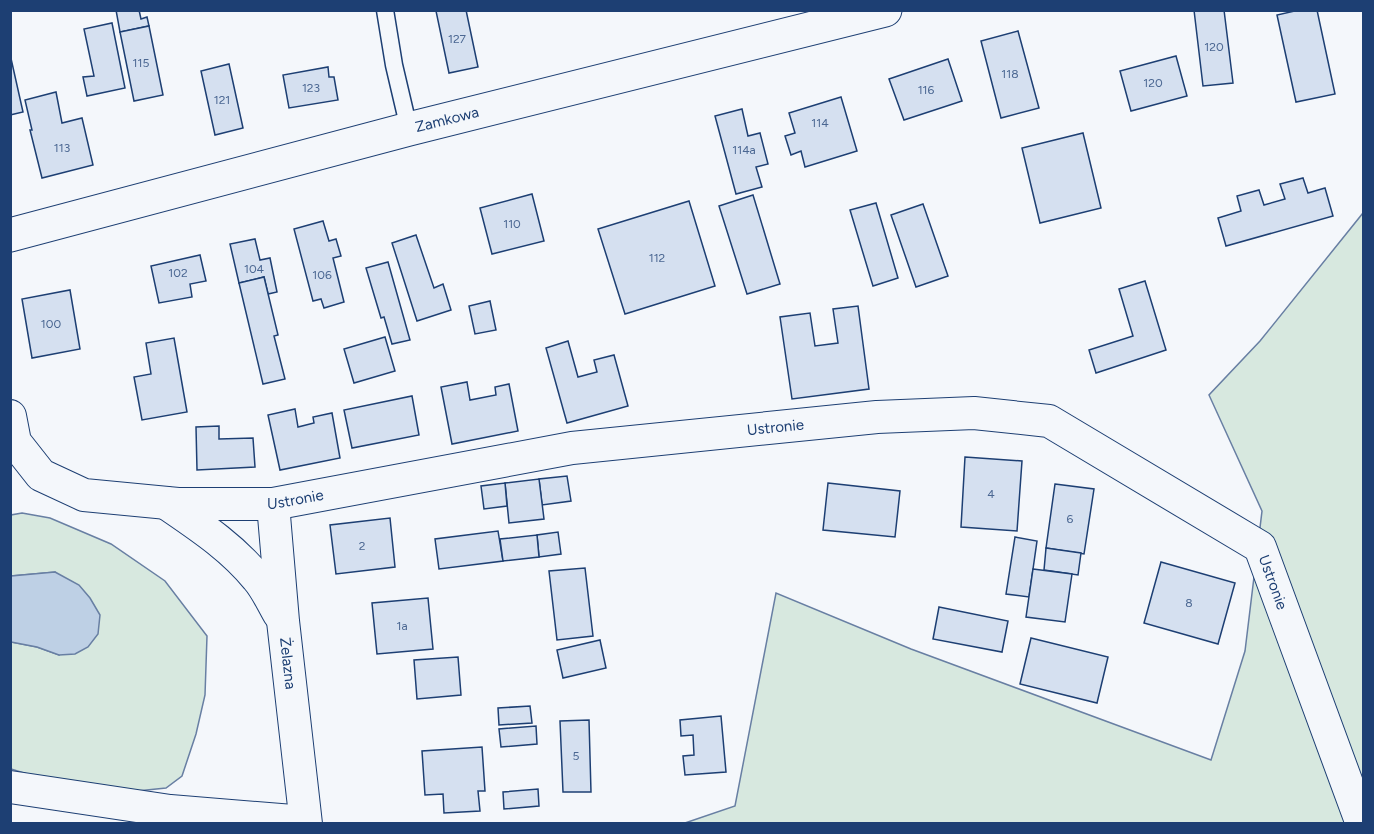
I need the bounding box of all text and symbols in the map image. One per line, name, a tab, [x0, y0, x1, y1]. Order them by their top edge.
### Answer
house number: 127	[448, 32, 467, 46]
house number: 120	[1204, 40, 1224, 54]
house number: 115	[133, 56, 150, 70]
house number: 118	[1001, 67, 1019, 81]
house number: 120	[1143, 76, 1163, 90]
house number: 123	[302, 81, 320, 95]
house number: 116	[918, 83, 935, 97]
house number: 121	[214, 93, 230, 107]
street label: Zamkowa	[413, 103, 481, 136]
house number: 114	[811, 116, 829, 130]
house number: 113	[54, 141, 70, 155]
house number: 114a	[732, 143, 756, 157]
house number: 110	[503, 217, 521, 231]
house number: 112	[649, 251, 665, 265]
house number: 104	[244, 262, 265, 276]
house number: 102	[168, 266, 188, 280]
house number: 106	[312, 268, 332, 282]
house number: 100	[41, 317, 61, 331]
street label: Ustronie	[746, 415, 805, 439]
street label: Ustronie	[267, 486, 325, 513]
house number: 4	[987, 487, 995, 501]
house number: 6	[1067, 512, 1074, 526]
house number: 2	[359, 539, 365, 553]
street label: Ustronie	[1255, 552, 1291, 612]
house number: 8	[1185, 596, 1193, 610]
house number: 1a	[396, 619, 408, 633]
street label: Żelazna	[276, 636, 300, 690]
house number: 5	[573, 749, 580, 763]

